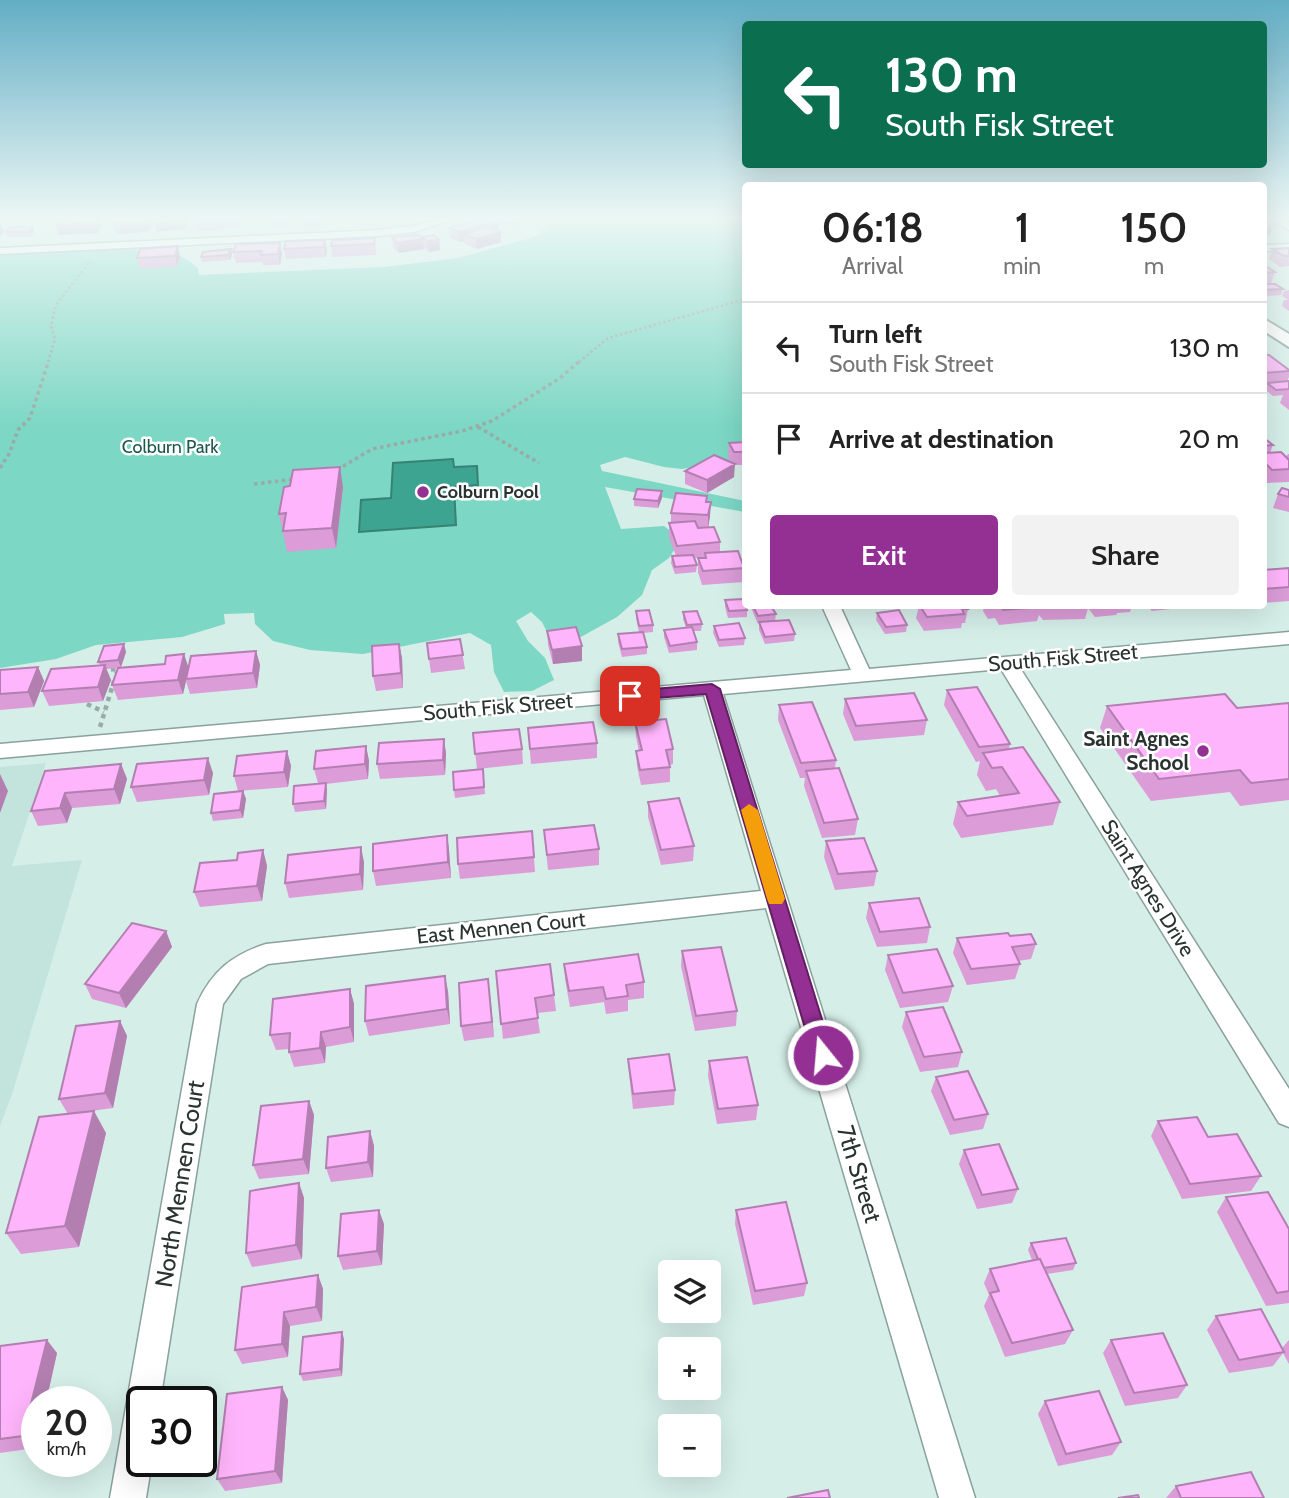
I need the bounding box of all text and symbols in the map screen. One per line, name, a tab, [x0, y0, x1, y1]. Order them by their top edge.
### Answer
text: 130 m	[885, 45, 1018, 104]
icon: left	[770, 49, 861, 140]
text: South Fisk Street	[885, 105, 1114, 144]
text: 06:18	[821, 201, 924, 253]
text: 1	[1015, 201, 1030, 253]
text: 150	[1121, 201, 1188, 253]
text: Arrival	[842, 252, 903, 280]
text: min	[1003, 252, 1041, 280]
text: m	[1144, 252, 1164, 280]
text: Turn left	[829, 318, 922, 350]
icon: left	[770, 329, 808, 367]
text: 130 m	[1170, 332, 1239, 364]
text: South Fisk Street	[829, 350, 993, 378]
icon: arrive	[770, 420, 808, 458]
text: Arrive at destination	[829, 423, 1054, 455]
text: 20 m	[1179, 423, 1239, 455]
park label: Colburn Park	[122, 436, 219, 458]
place label: Colburn Pool	[437, 481, 539, 503]
marker: Colburn Pool	[415, 484, 431, 500]
button: Exit	[770, 515, 998, 595]
button: Share	[1012, 515, 1239, 595]
street label: South Fisk Street	[987, 639, 1139, 676]
pin	[600, 666, 660, 726]
icon: arrive	[611, 677, 649, 715]
street label: South Fisk Street	[422, 688, 574, 725]
place label: Saint Agnes School	[1083, 726, 1189, 775]
marker: Saint Agnes School	[1195, 743, 1211, 759]
street label: Saint Agnes Drive	[1096, 815, 1201, 961]
street label: East Mennen Court	[415, 906, 586, 949]
position arrow	[786, 1018, 860, 1092]
street label: North Mennen Court	[149, 1078, 210, 1289]
street label: 7th Street	[831, 1122, 888, 1226]
map controls	[658, 1260, 721, 1477]
button: layers	[658, 1260, 721, 1323]
button: +	[658, 1337, 721, 1400]
speed limit sign: 30	[126, 1386, 217, 1477]
text: 20	[45, 1401, 88, 1444]
button: −	[658, 1414, 721, 1477]
text: km/h	[47, 1438, 86, 1460]

